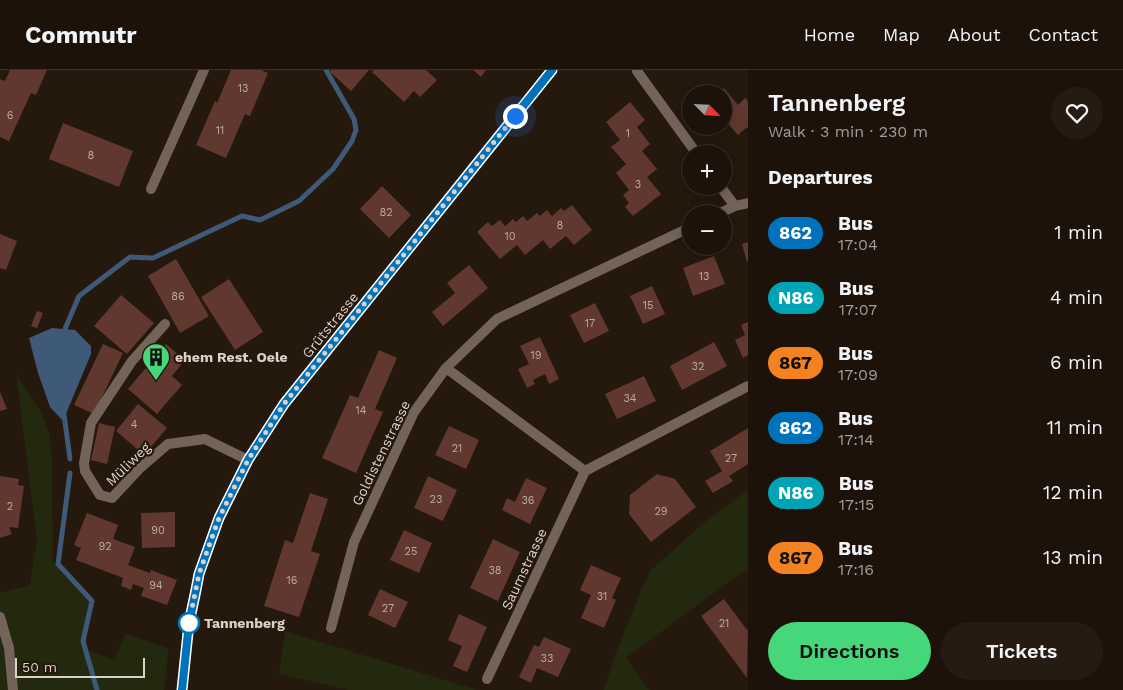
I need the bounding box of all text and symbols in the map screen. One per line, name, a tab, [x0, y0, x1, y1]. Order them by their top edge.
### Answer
text: Commutr	[25, 21, 137, 49]
text: Home	[804, 24, 855, 45]
text: Map	[883, 24, 920, 45]
text: About	[948, 24, 1000, 45]
text: Contact	[1028, 24, 1098, 45]
house number: 13	[238, 82, 248, 95]
north arrow	[682, 85, 732, 135]
map controls	[682, 85, 732, 255]
button: heart	[1051, 87, 1103, 139]
text: Tannenberg	[768, 89, 905, 117]
your location	[503, 104, 528, 129]
house number: 6	[7, 109, 14, 122]
text: Walk · 3 min · 230 m	[768, 122, 928, 141]
house number: 11	[216, 124, 224, 137]
house number: 1	[626, 127, 630, 140]
button: +	[682, 145, 732, 195]
house number: 8	[88, 149, 95, 162]
text: Departures	[768, 166, 873, 189]
house number: 3	[635, 178, 641, 191]
button: −	[682, 205, 732, 255]
house number: 82	[379, 206, 393, 219]
text: Bus	[838, 212, 873, 235]
house number: 8	[557, 219, 564, 232]
text: 1 min	[1054, 221, 1103, 244]
text: 862	[779, 222, 812, 243]
house number: 10	[504, 230, 516, 243]
text: 17:04	[838, 235, 878, 254]
house number: 13	[699, 270, 709, 283]
text: Bus	[839, 277, 874, 300]
text: 4 min	[1050, 286, 1103, 309]
text: N86	[778, 287, 814, 308]
street label: Grütstrasse	[299, 289, 361, 361]
house number: 86	[171, 290, 185, 303]
house number: 15	[643, 299, 653, 312]
text: 17:07	[839, 300, 877, 319]
house number: 17	[585, 317, 595, 330]
building icon: ehem Rest. Oele	[141, 342, 171, 381]
text: Bus	[838, 342, 873, 365]
place label: ehem Rest. Oele	[175, 349, 288, 365]
house number: 19	[530, 349, 542, 362]
text: 6 min	[1050, 351, 1103, 374]
text: 867	[779, 352, 812, 373]
house number: 32	[692, 360, 704, 373]
text: 17:09	[838, 365, 878, 384]
house number: 34	[623, 392, 637, 405]
street label: Goldistenstrasse	[349, 398, 413, 508]
house number: 14	[355, 404, 367, 417]
text: Bus	[838, 407, 873, 430]
text: 11 min	[1047, 416, 1103, 439]
text: 862	[779, 417, 812, 438]
house number: 4	[131, 418, 138, 431]
text: 17:14	[838, 430, 874, 449]
street label: Müliweg	[102, 439, 154, 489]
house number: 21	[452, 442, 462, 455]
house number: 27	[725, 452, 737, 465]
text: Bus	[839, 472, 874, 495]
text: 12 min	[1043, 481, 1103, 504]
text: N86	[778, 482, 814, 503]
house number: 23	[430, 493, 442, 506]
house number: 36	[521, 494, 535, 507]
text: 17:15	[839, 495, 874, 514]
house number: 2	[7, 500, 13, 513]
house number: 29	[654, 505, 668, 518]
house number: 90	[151, 524, 165, 537]
street label: Saumstrasse	[498, 526, 550, 612]
text: Bus	[838, 537, 873, 560]
house number: 92	[98, 540, 112, 553]
house number: 25	[405, 545, 417, 558]
text: 13 min	[1043, 546, 1103, 569]
text: 867	[779, 547, 812, 568]
text: 17:16	[838, 560, 874, 579]
house number: 38	[488, 564, 502, 577]
house number: 16	[287, 574, 298, 587]
house number: 94	[149, 579, 163, 592]
house number: 31	[597, 590, 607, 603]
house number: 27	[382, 602, 394, 615]
marker: Tannenberg	[178, 612, 200, 634]
place label: Tannenberg	[204, 615, 285, 631]
house number: 21	[719, 617, 729, 630]
button: Directions	[768, 622, 931, 680]
button: Tickets	[941, 622, 1103, 680]
house number: 33	[541, 652, 553, 665]
scale bar	[15, 655, 145, 678]
text: 50 m	[22, 659, 57, 675]

